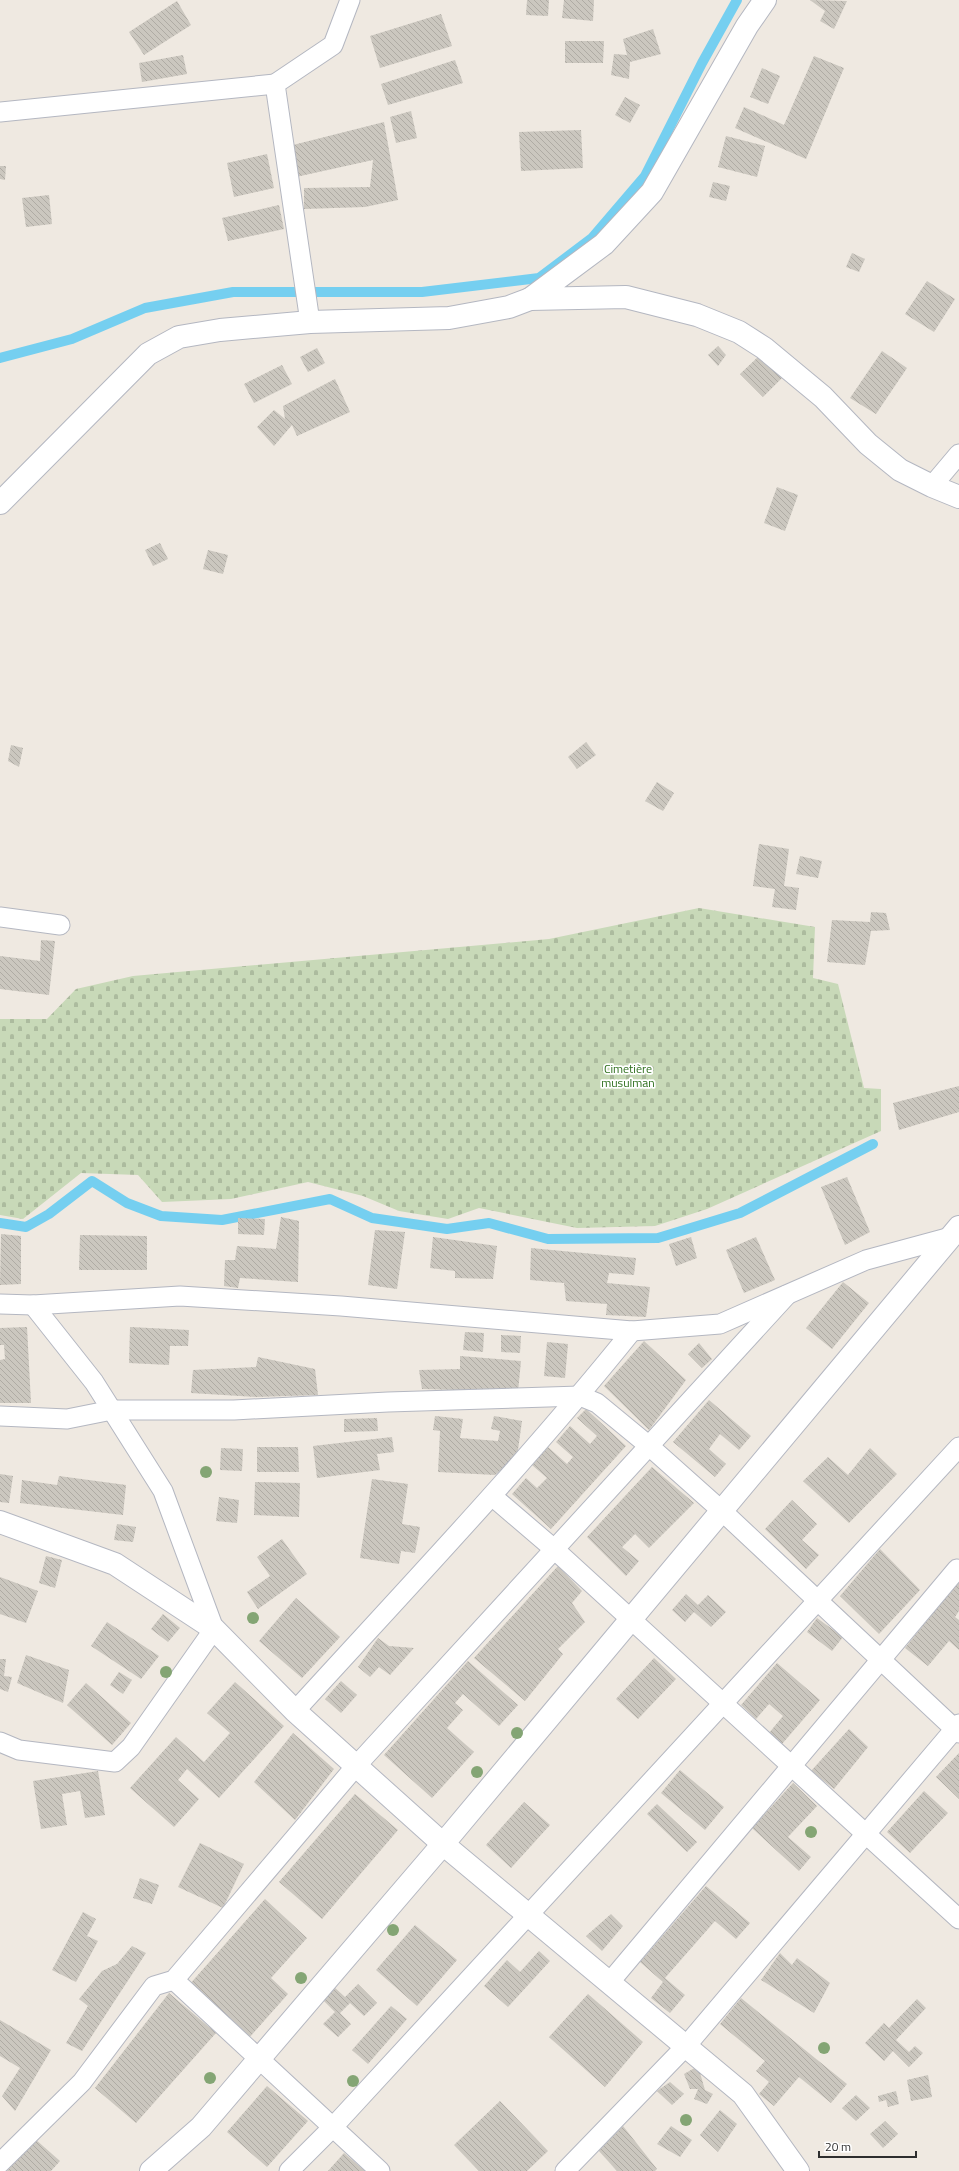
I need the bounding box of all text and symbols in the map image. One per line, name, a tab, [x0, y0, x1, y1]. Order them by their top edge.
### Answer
park label: Cimetière musulman	[601, 1059, 655, 1092]
scale bar	[819, 2133, 916, 2159]
text: 20 m	[825, 2137, 851, 2156]

